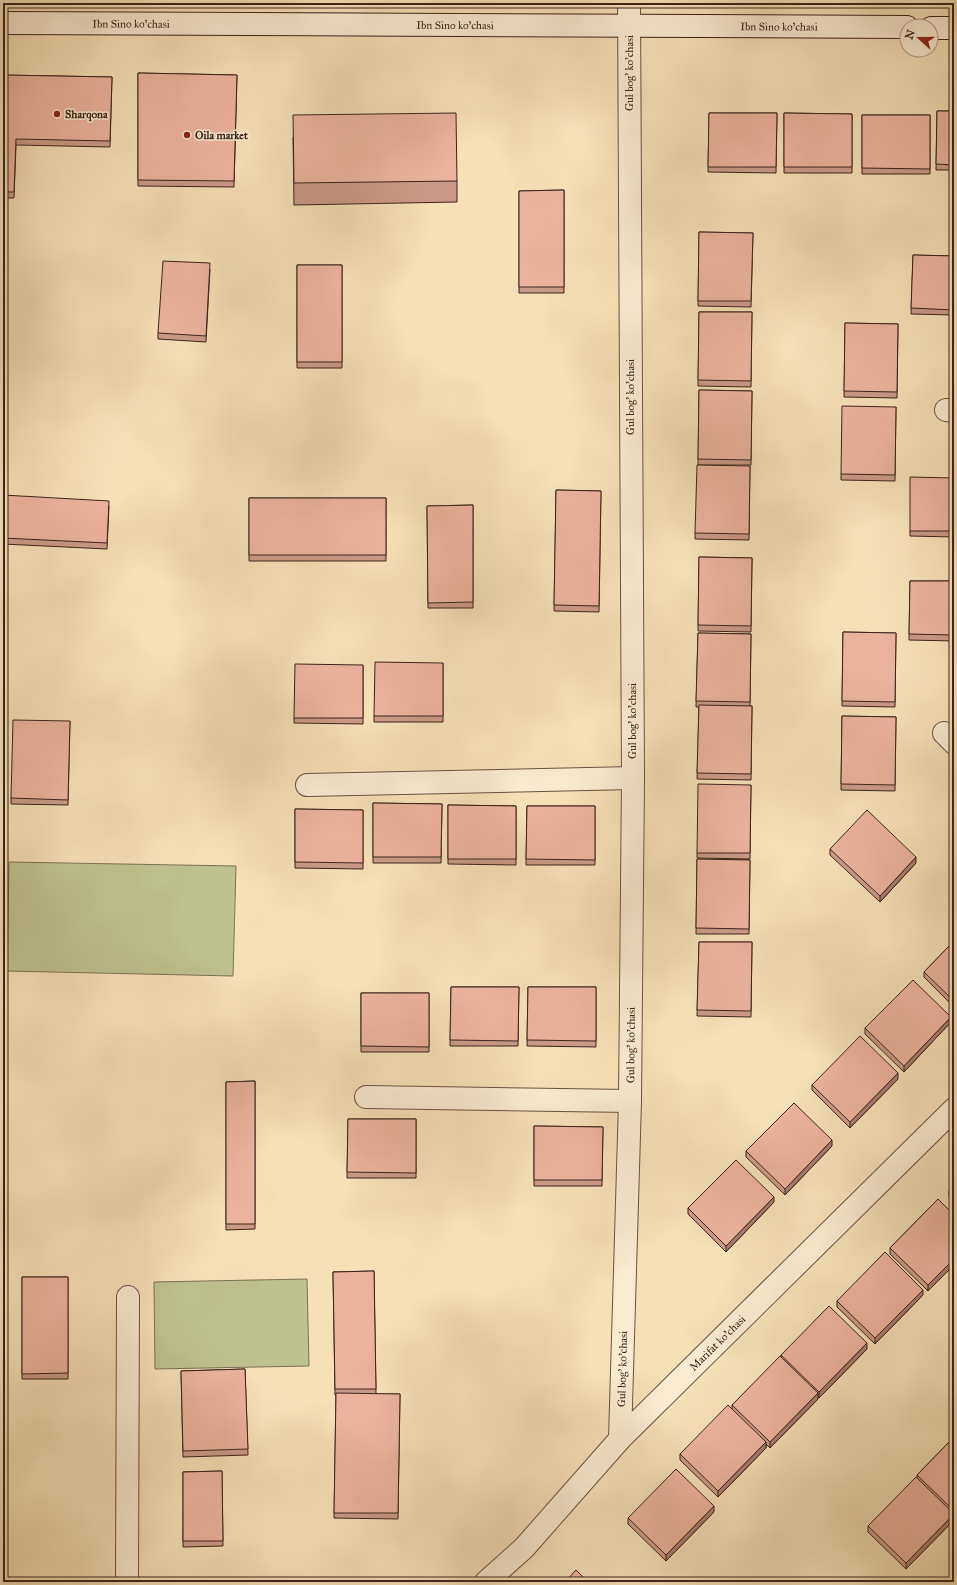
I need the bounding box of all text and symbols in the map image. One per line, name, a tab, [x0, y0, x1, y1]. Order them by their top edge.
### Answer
street label: Ibn Sino ko'chasi	[92, 17, 170, 30]
street label: Ibn Sino ko'chasi	[416, 18, 494, 32]
north arrow	[899, 18, 939, 58]
street label: Ibn Sino ko'chasi	[740, 20, 818, 33]
text: N	[902, 27, 918, 41]
street label: Gul bog' ko'chasi	[623, 35, 636, 111]
place label: Sharqona	[65, 108, 108, 122]
marker: Sharqona	[52, 109, 62, 119]
place label: Oila market	[195, 129, 248, 142]
marker: Oila market	[182, 130, 192, 140]
street label: Gul bog' ko'chasi	[624, 359, 637, 435]
street label: Gul bog' ko'chasi	[626, 683, 639, 759]
street label: Gul bog' ko'chasi	[624, 1007, 637, 1083]
street label: Marifat ko'chasi	[687, 1312, 748, 1373]
street label: Gul bog' ko'chasi	[614, 1331, 630, 1407]

